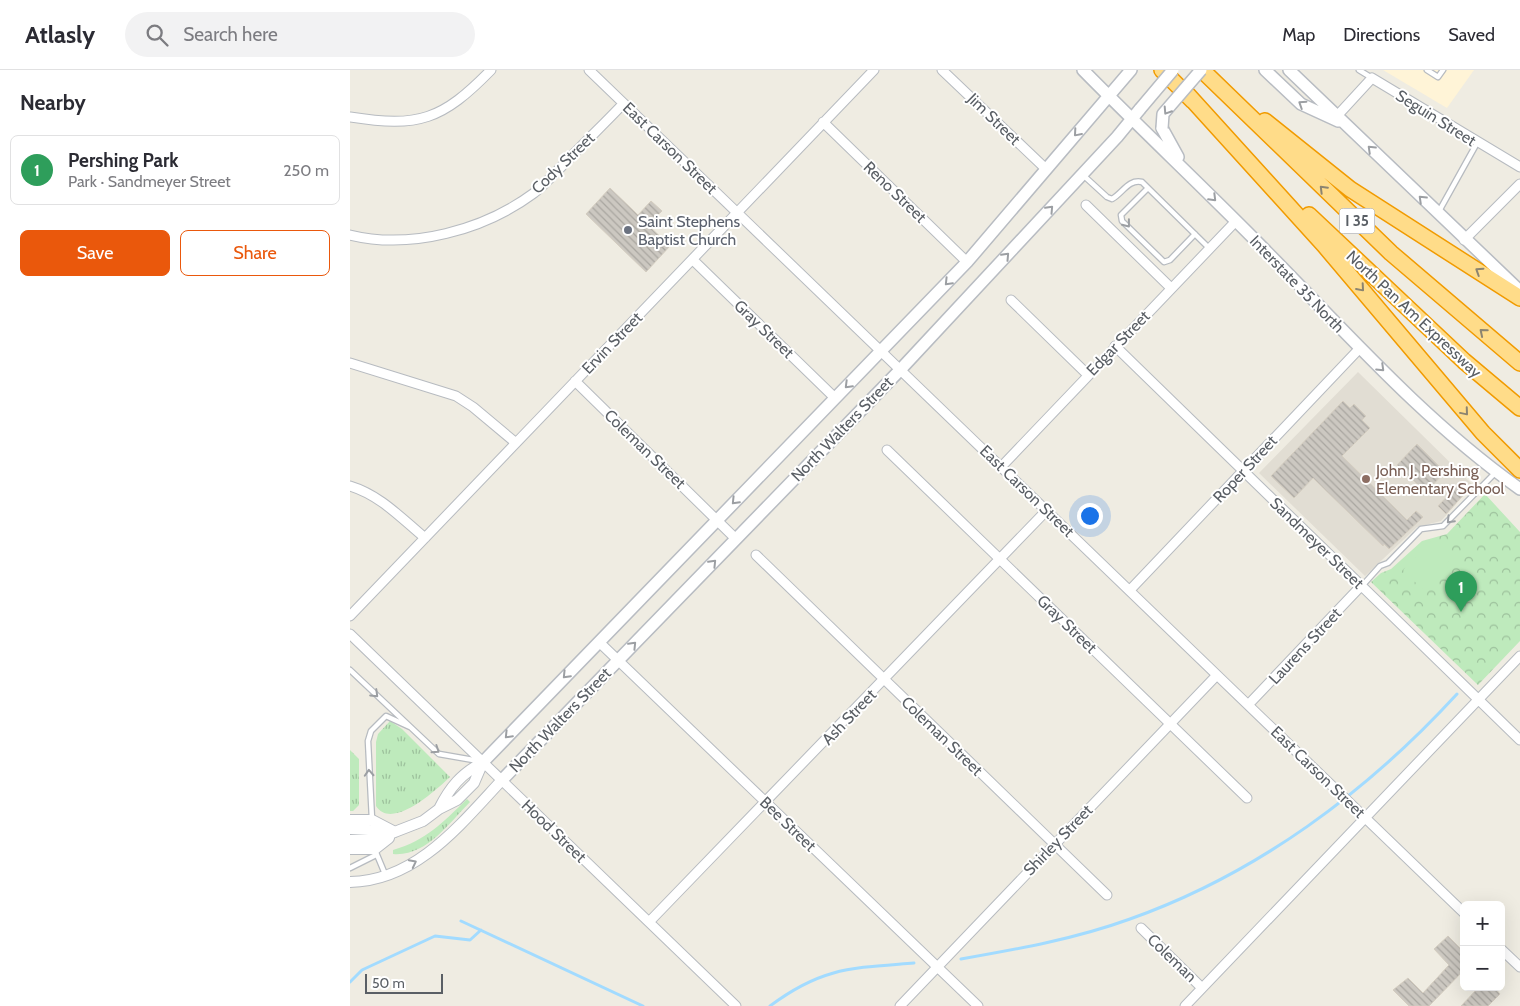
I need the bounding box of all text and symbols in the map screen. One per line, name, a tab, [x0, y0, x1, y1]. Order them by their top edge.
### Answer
search box	[125, 12, 475, 57]
text: Atlasly	[25, 20, 95, 49]
icon: search	[143, 21, 171, 49]
text: Search here	[183, 23, 278, 46]
text: Map	[1282, 24, 1315, 46]
text: Directions	[1343, 24, 1420, 46]
text: Saved	[1448, 24, 1495, 46]
street label: Seguin Street	[1392, 86, 1480, 150]
street label: Jim Street	[963, 89, 1025, 149]
text: Nearby	[20, 90, 86, 115]
street label: East Carson Street	[619, 98, 722, 198]
one-way arrow	[1299, 100, 1308, 110]
one-way arrow	[1163, 106, 1173, 115]
one-way arrow	[1074, 127, 1082, 136]
street label: Cody Street	[528, 128, 599, 198]
one-way arrow	[1368, 146, 1377, 155]
text: Pershing Park	[68, 149, 179, 172]
street label: Reno Street	[860, 157, 931, 227]
text: 1	[34, 161, 40, 180]
text: 250 m	[283, 161, 329, 180]
text: Park · Sandmeyer Street	[68, 172, 231, 191]
one-way arrow	[1319, 186, 1328, 195]
one-way arrow	[1207, 192, 1216, 201]
one-way arrow	[1419, 196, 1428, 205]
one-way arrow	[1044, 205, 1053, 214]
road number: I 35	[1340, 208, 1374, 234]
place label: Saint Stephens Baptist Church	[638, 212, 741, 249]
one-way arrow	[1121, 218, 1130, 227]
marker: Saint Stephens Baptist Church	[622, 224, 634, 236]
button: Save	[20, 230, 170, 276]
button: Share	[180, 230, 330, 276]
street label: Interstate 35 North	[1246, 231, 1348, 337]
street label: North Pan Am Expressway	[1342, 246, 1486, 382]
one-way arrow	[1000, 253, 1009, 262]
one-way arrow	[1476, 268, 1485, 278]
one-way arrow	[945, 277, 954, 286]
one-way arrow	[1355, 282, 1363, 291]
street label: Gray Street	[730, 296, 798, 363]
street label: Edgar Street	[1082, 306, 1154, 379]
street label: Ervin Street	[578, 308, 647, 378]
one-way arrow	[1479, 329, 1488, 338]
one-way arrow	[1375, 362, 1384, 371]
street label: North Walters Street	[787, 372, 897, 485]
one-way arrow	[844, 379, 853, 388]
street label: Coleman Street	[600, 405, 690, 493]
one-way arrow	[1460, 407, 1469, 416]
street label: Roper Street	[1209, 431, 1281, 507]
street label: East Carson Street	[976, 441, 1079, 541]
place label: John J. Pershing Elementary School	[1375, 461, 1504, 498]
marker: John J. Pershing Elementary School	[1360, 473, 1372, 485]
street label: Sandmeyer Street	[1266, 493, 1368, 593]
one-way arrow	[731, 496, 740, 505]
your location	[1077, 503, 1103, 529]
one-way arrow	[1447, 514, 1456, 523]
one-way arrow	[707, 559, 716, 568]
pin: 1	[1445, 571, 1477, 612]
street label: Gray Street	[1033, 591, 1101, 658]
street label: Laurens Street	[1265, 603, 1346, 688]
one-way arrow	[627, 641, 636, 650]
street label: North Walters Street	[505, 663, 615, 776]
one-way arrow	[563, 670, 572, 679]
street label: Ash Street	[818, 685, 881, 749]
one-way arrow	[370, 688, 379, 697]
street label: Coleman Street	[897, 692, 987, 780]
street label: East Carson Street	[1267, 722, 1370, 822]
one-way arrow	[505, 730, 514, 739]
one-way arrow	[431, 744, 440, 754]
one-way arrow	[364, 769, 375, 777]
street label: Bee Street	[756, 793, 820, 856]
street label: Hood Street	[518, 796, 591, 867]
street label: Shirley Street	[1020, 800, 1097, 879]
one-way arrow	[407, 859, 416, 869]
map controls	[1460, 901, 1505, 991]
button: +	[1460, 901, 1505, 946]
street label: Coleman	[1143, 930, 1201, 986]
button: −	[1460, 946, 1505, 991]
scale bar	[365, 971, 442, 994]
text: 50 m	[372, 974, 405, 992]

